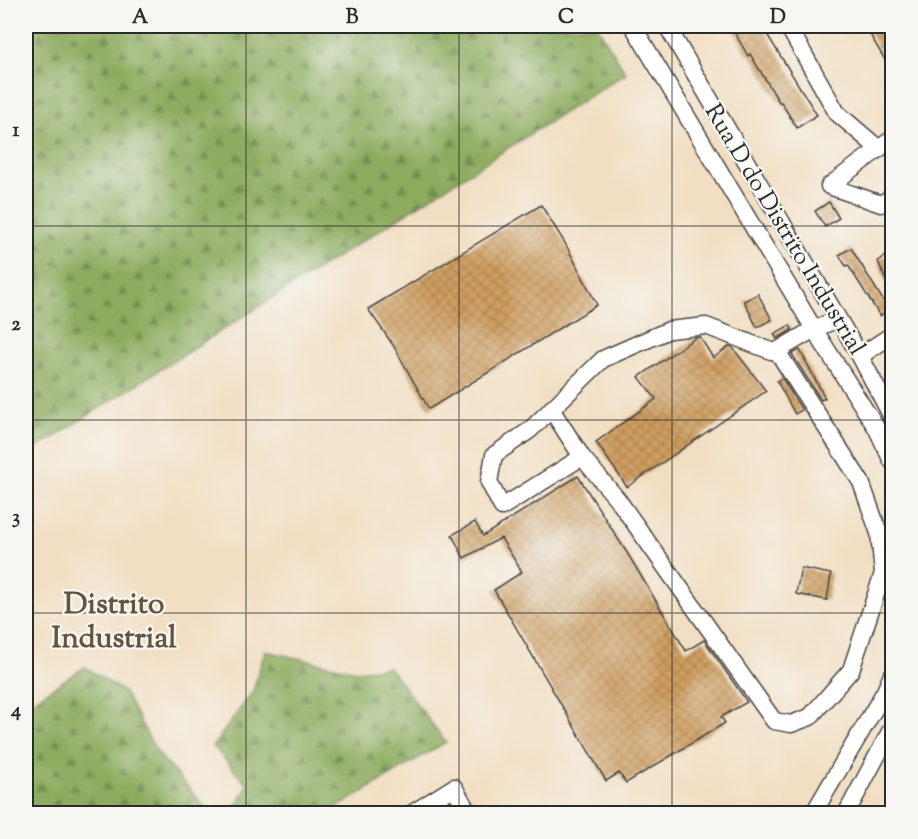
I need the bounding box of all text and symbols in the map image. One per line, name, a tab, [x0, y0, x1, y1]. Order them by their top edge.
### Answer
text: A	[132, 4, 149, 33]
text: B	[346, 4, 359, 33]
text: C	[558, 4, 574, 33]
text: D	[770, 4, 786, 33]
street label: Rua D do Distrito Industrial	[695, 98, 873, 362]
text: 1	[13, 117, 20, 146]
text: 2	[11, 311, 21, 340]
text: 3	[12, 504, 20, 533]
district label: Distrito Industrial	[51, 584, 177, 661]
text: 4	[10, 697, 21, 726]

